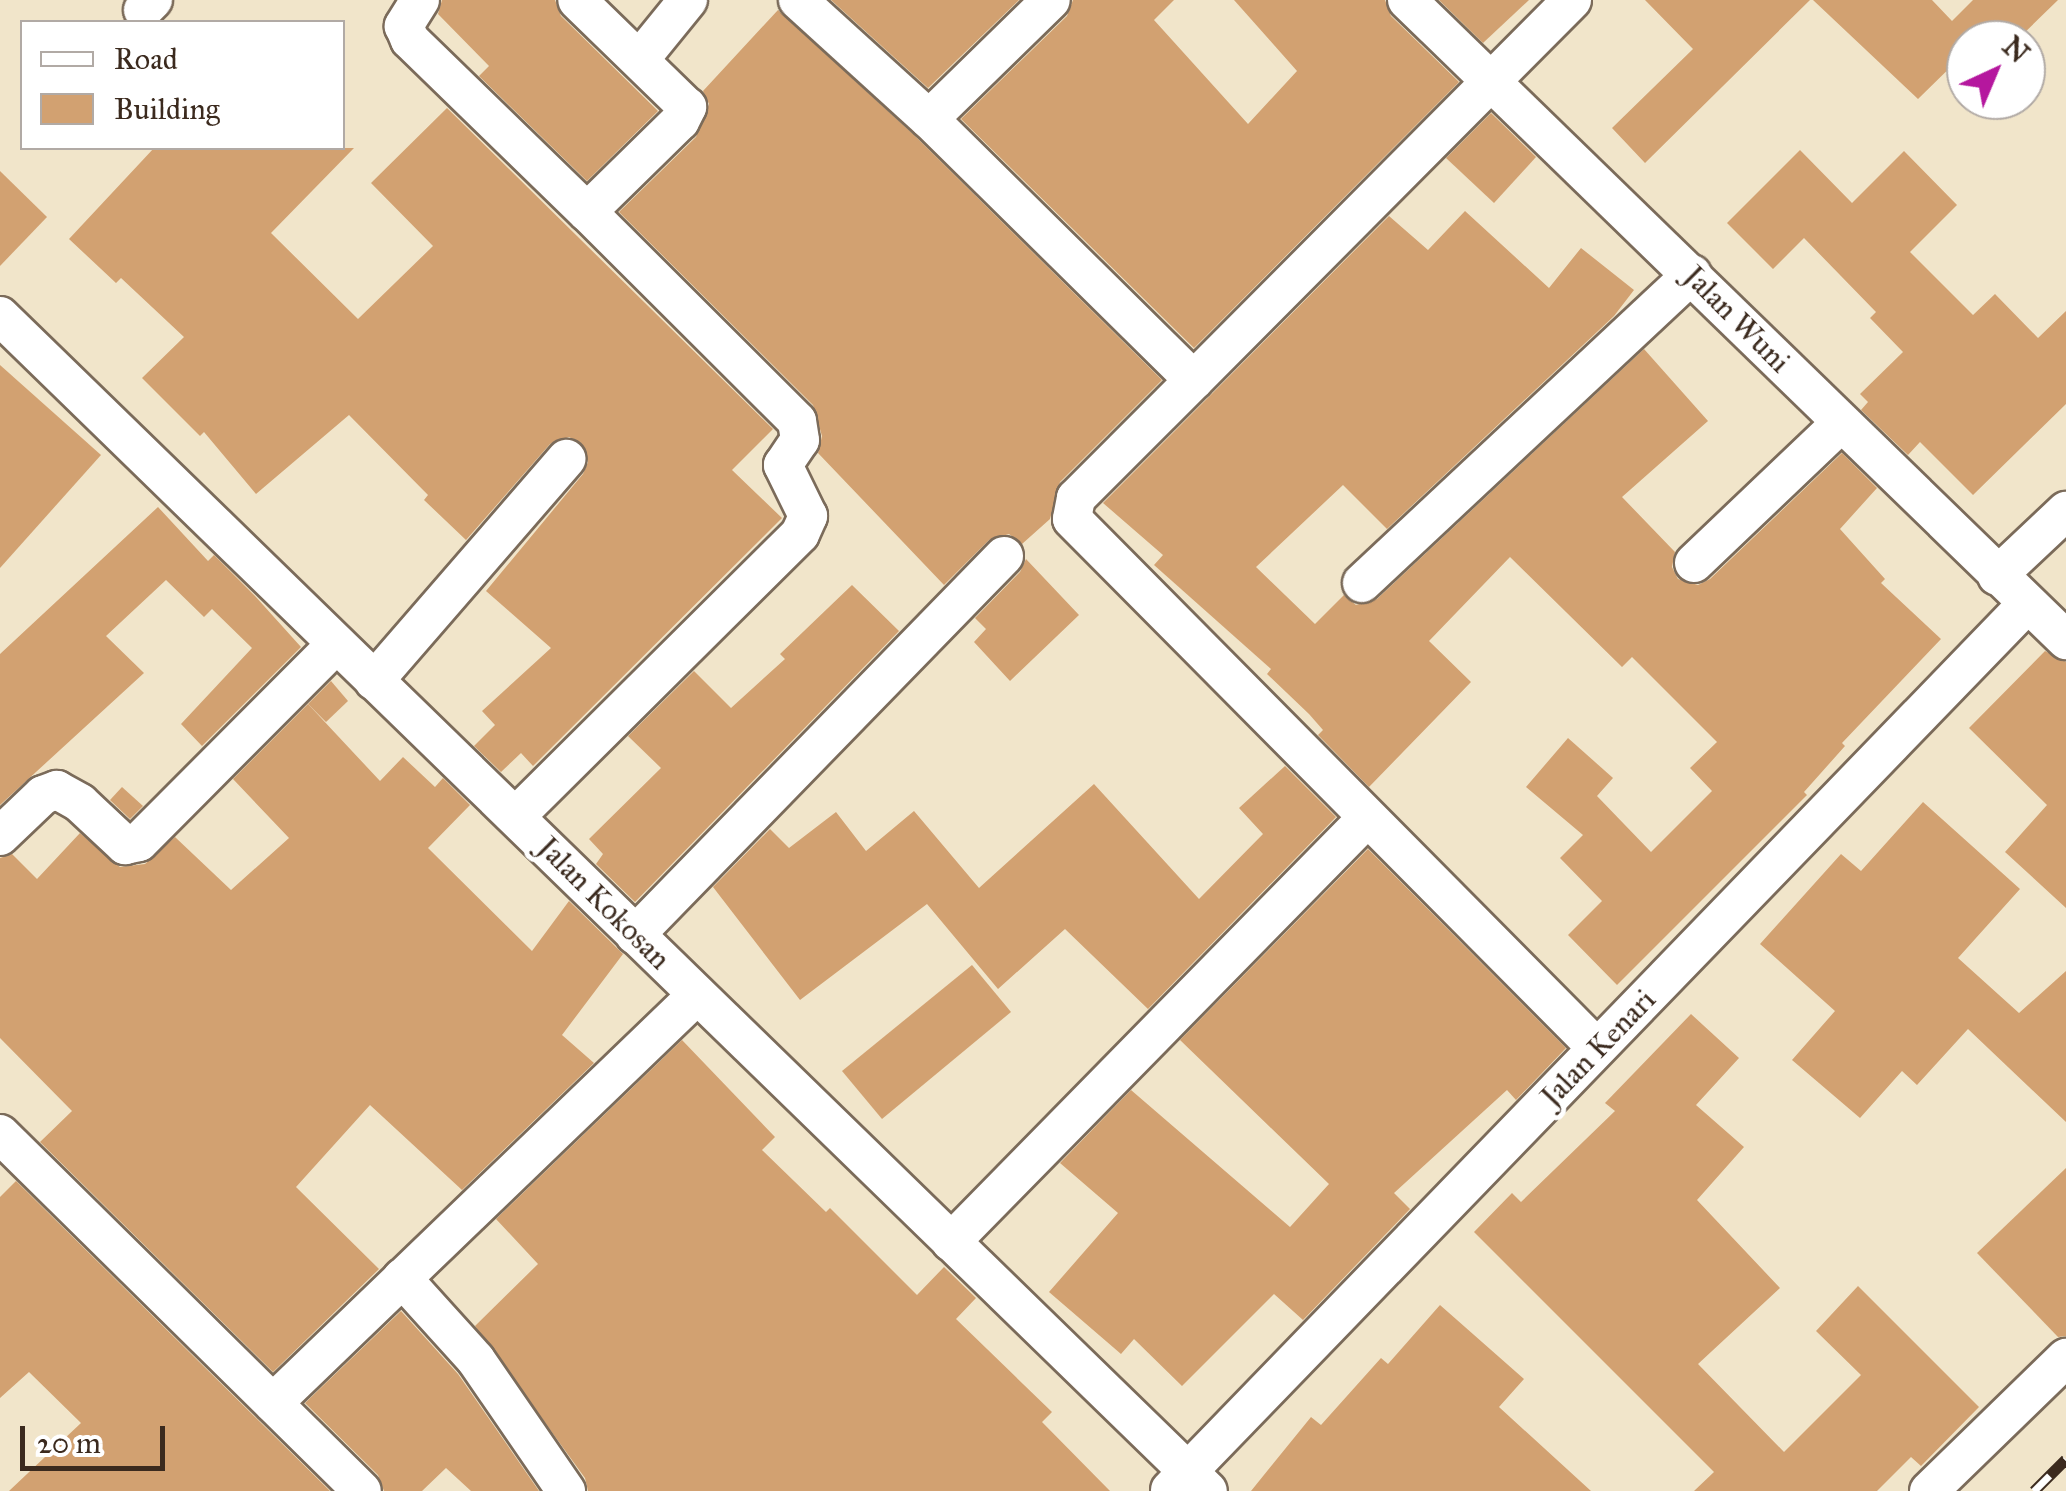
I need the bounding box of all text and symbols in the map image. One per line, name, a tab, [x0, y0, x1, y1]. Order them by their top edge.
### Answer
legend	[20, 20, 345, 150]
north arrow	[1946, 20, 2046, 120]
text: N	[1995, 29, 2036, 70]
text: Road	[114, 41, 178, 77]
text: Building	[114, 91, 220, 127]
street label: Jalan Wuni	[1676, 258, 1798, 380]
street label: Jalan Kokosan	[530, 829, 678, 977]
street label: Jalan Kenari	[1533, 982, 1663, 1114]
scale bar	[25, 1406, 170, 1468]
text: 20 m	[37, 1425, 101, 1461]

